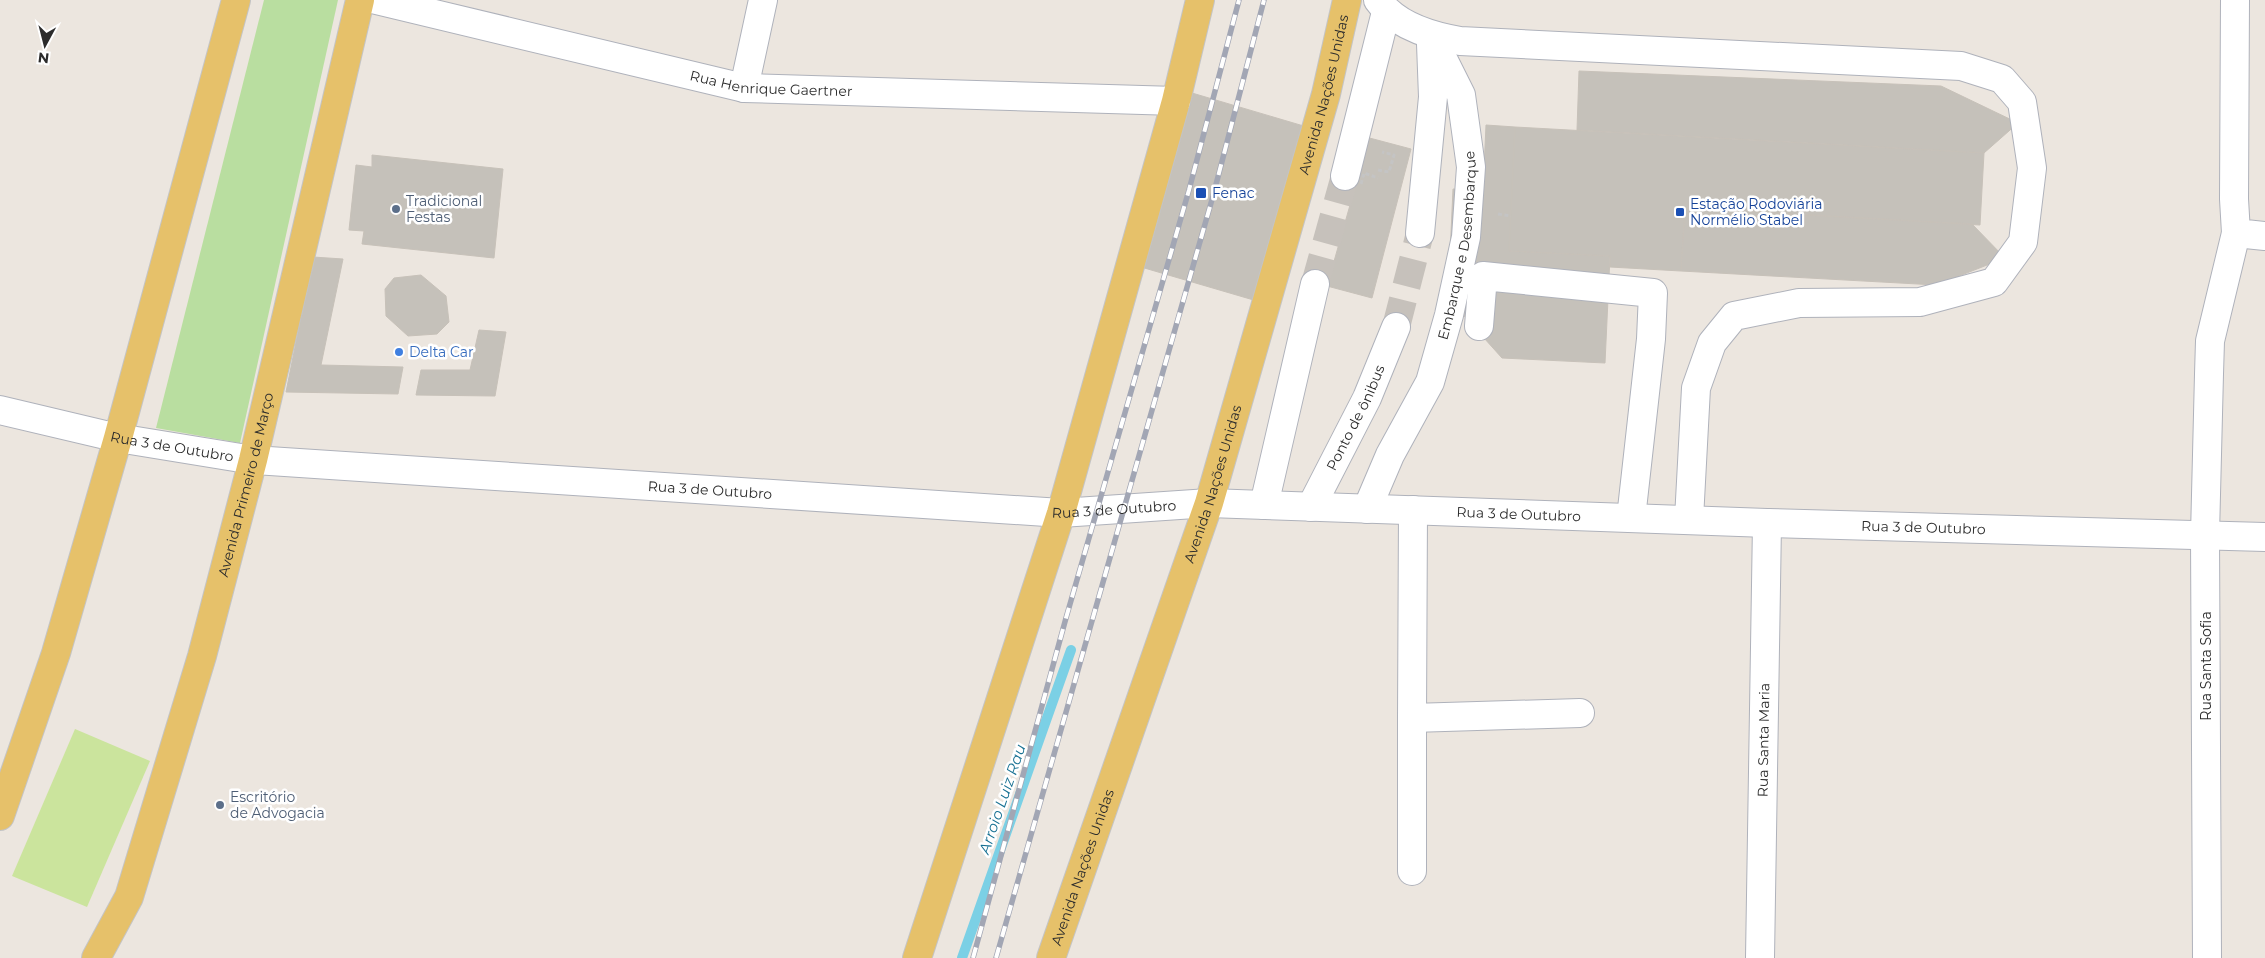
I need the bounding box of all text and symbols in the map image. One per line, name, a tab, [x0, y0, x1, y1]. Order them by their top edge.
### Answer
street label: Avenida Nações Unidas	[1294, 13, 1353, 177]
north arrow	[20, 20, 70, 70]
text: N	[37, 48, 50, 68]
street label: Rua Henrique Gaertner	[688, 66, 853, 100]
street label: Embarque e Desembarque	[1433, 150, 1480, 342]
place label: Fenac	[1212, 184, 1255, 202]
marker: Fenac	[1194, 186, 1208, 200]
place label: Tradicional Festas	[406, 192, 482, 226]
place label: Estação Rodoviária Normélio Stabel	[1690, 195, 1822, 229]
marker: Tradicional Festas	[390, 203, 402, 215]
marker: Estação Rodoviária Normélio Stabel	[1674, 206, 1686, 218]
place label: Delta Car	[409, 343, 474, 361]
marker: Delta Car	[393, 346, 405, 358]
street label: Ponto de ônibus	[1322, 362, 1389, 474]
street label: Avenida Primeiro de Março	[214, 390, 277, 579]
street label: Avenida Nações Unidas	[1180, 403, 1246, 565]
street label: Rua 3 de Outubro	[109, 427, 235, 466]
street label: Rua 3 de Outubro	[647, 477, 773, 503]
street label: Rua 3 de Outubro	[1051, 496, 1177, 522]
street label: Rua 3 de Outubro	[1456, 503, 1582, 525]
street label: Rua 3 de Outubro	[1861, 517, 1986, 538]
street label: Rua Santa Sofia	[2197, 611, 2215, 721]
street label: Rua Santa Maria	[1754, 683, 1773, 797]
water label: Arroio Luiz Rau	[974, 742, 1030, 857]
street label: Avenida Nações Unidas	[1047, 787, 1118, 948]
place label: Escritório de Advogacia	[230, 788, 325, 822]
marker: Escritório de Advogacia	[214, 799, 226, 811]

